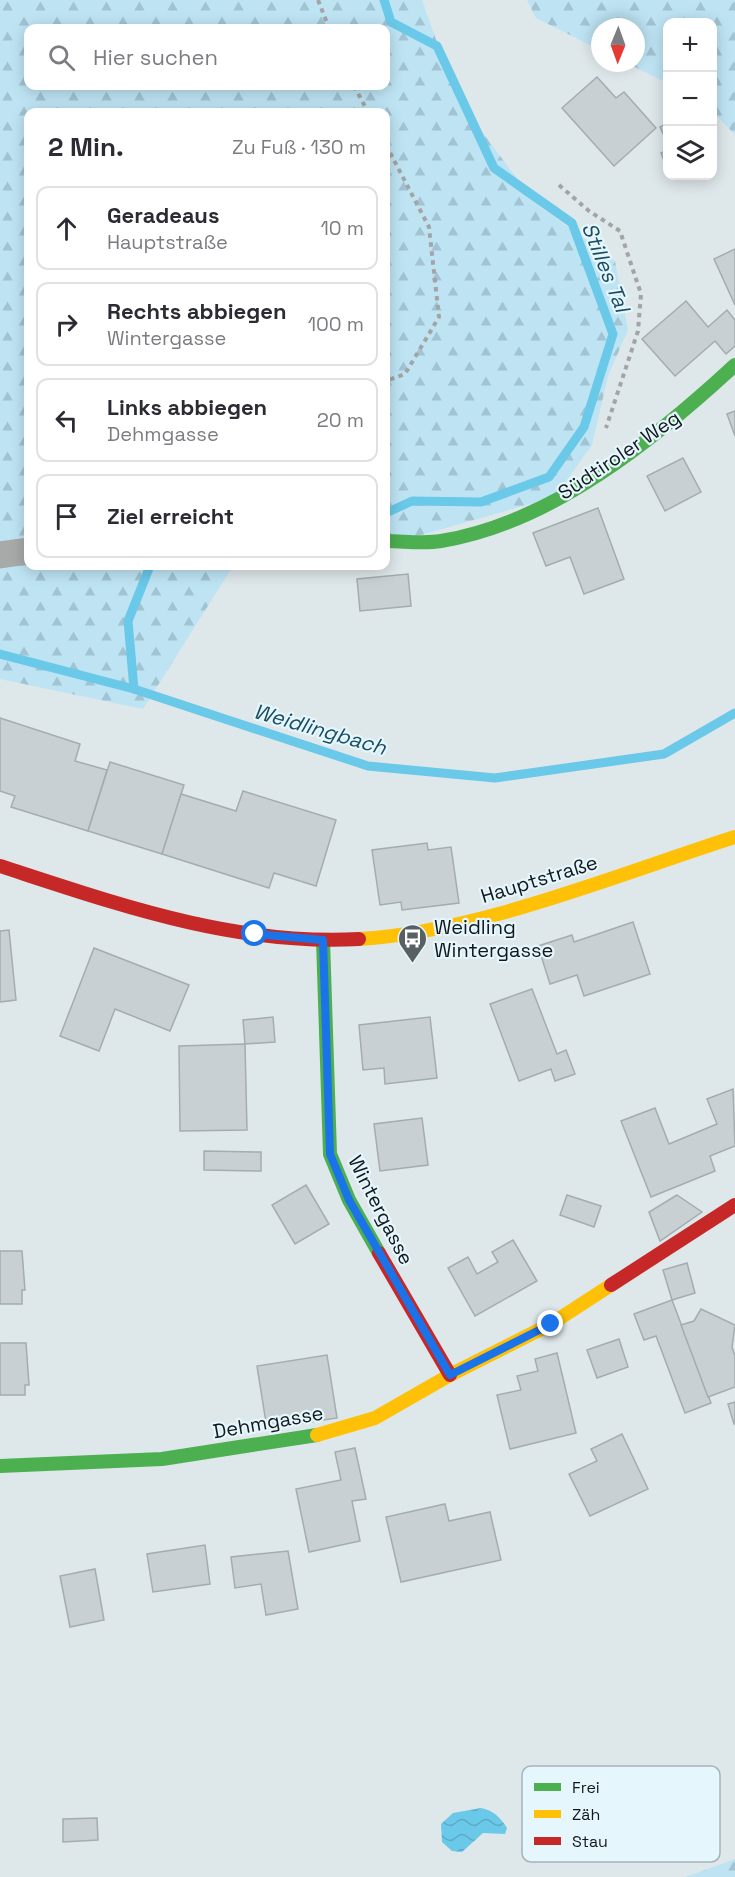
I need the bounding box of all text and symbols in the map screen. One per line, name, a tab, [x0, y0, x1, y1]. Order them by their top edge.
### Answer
north arrow	[591, 18, 645, 72]
map controls	[663, 18, 717, 180]
button: +	[663, 18, 717, 72]
search box	[24, 24, 390, 90]
icon: search	[45, 41, 78, 74]
text: Hier suchen	[93, 43, 218, 71]
button: −	[663, 72, 717, 126]
button: layers	[663, 126, 717, 180]
text: 2 Min.	[48, 130, 124, 164]
text: Zu Fuß · 130 m	[232, 134, 366, 160]
text: Geradeaus	[107, 201, 219, 229]
icon: ahead	[50, 212, 83, 245]
text: 10 m	[320, 215, 364, 241]
water label: Stilles Tal	[576, 218, 637, 318]
text: Hauptstraße	[107, 229, 228, 255]
text: Rechts abbiegen	[107, 297, 287, 325]
icon: right	[50, 308, 83, 341]
text: 100 m	[308, 311, 364, 337]
text: Wintergasse	[107, 325, 226, 351]
text: Links abbiegen	[107, 393, 267, 421]
icon: left	[50, 404, 83, 437]
street label: Südtiroler Weg	[553, 404, 685, 506]
text: 20 m	[317, 407, 364, 433]
text: Dehmgasse	[107, 421, 219, 447]
icon: arrive	[50, 500, 83, 533]
text: Ziel erreicht	[107, 502, 234, 530]
water label: Weidlingbach	[251, 697, 390, 761]
street label: Hauptstraße	[477, 849, 601, 909]
place label: Weidling Wintergasse	[434, 914, 553, 963]
route start	[241, 920, 267, 946]
bus stop icon: Weidling Wintergasse	[397, 922, 429, 964]
street label: Wintergasse	[342, 1151, 420, 1269]
route end	[537, 1310, 563, 1336]
street label: Dehmgasse	[211, 1399, 325, 1445]
legend	[522, 1766, 720, 1862]
text: Frei	[572, 1777, 600, 1798]
text: Zäh	[572, 1804, 600, 1825]
text: Stau	[572, 1831, 608, 1852]

